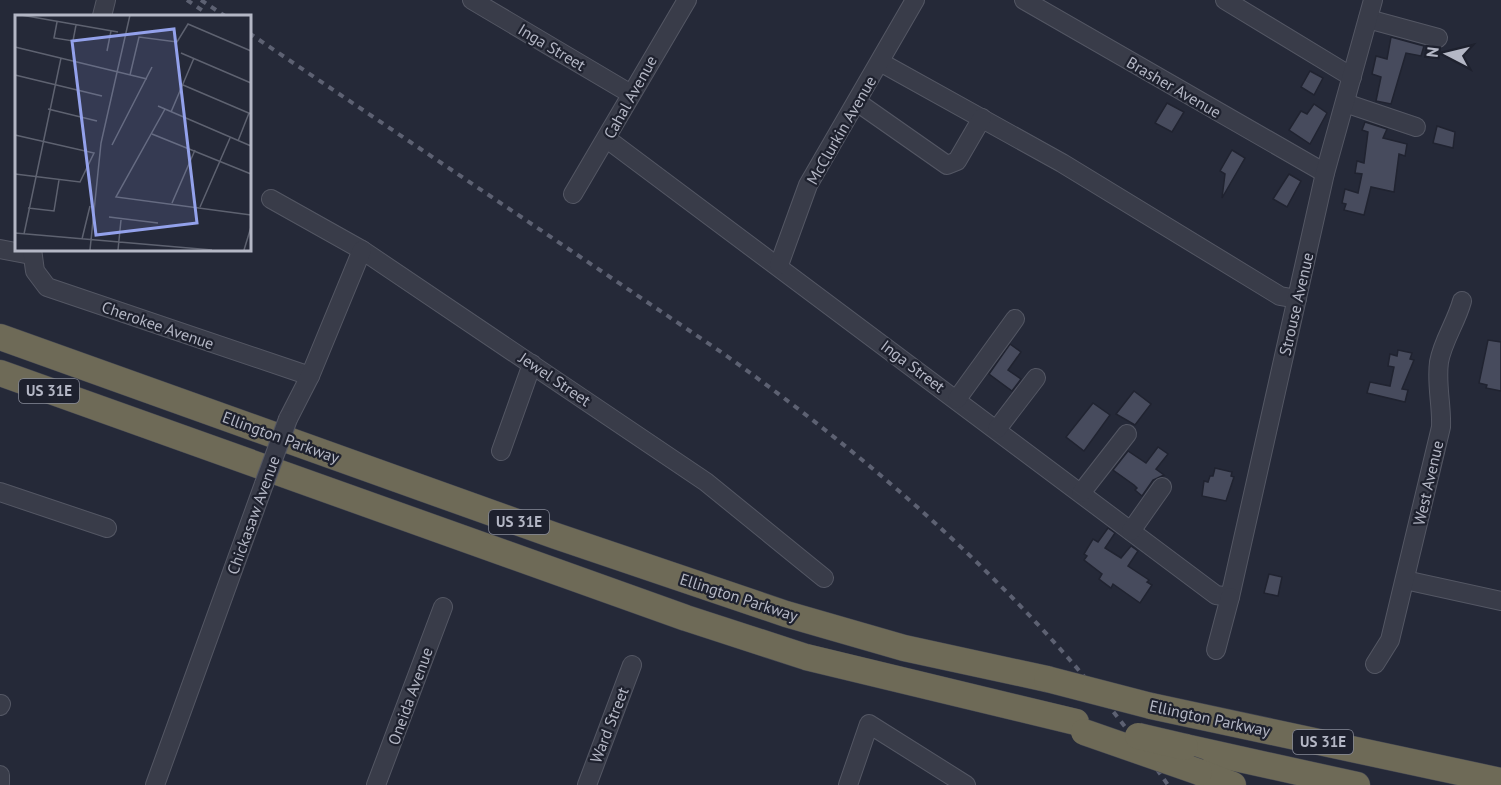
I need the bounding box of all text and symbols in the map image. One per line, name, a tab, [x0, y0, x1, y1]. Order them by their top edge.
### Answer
inset map	[15, 15, 250, 250]
street label: Inga Street	[515, 19, 590, 75]
north arrow	[1417, 24, 1477, 84]
text: N	[1422, 46, 1443, 59]
street label: Cahal Avenue	[599, 52, 661, 142]
street label: Brasher Avenue	[1123, 52, 1225, 122]
street label: McClurkin Avenue	[802, 72, 880, 188]
street label: Strouse Avenue	[1274, 251, 1318, 357]
street label: Cherokee Avenue	[99, 296, 217, 354]
street label: Inga Street	[877, 335, 949, 397]
street label: Jewel Street	[515, 347, 595, 411]
road number: US 31E	[19, 379, 79, 403]
street label: Ellington Parkway	[220, 407, 343, 468]
street label: West Avenue	[1409, 439, 1447, 527]
street label: Chickasaw Avenue	[222, 453, 284, 577]
road number: US 31E	[489, 510, 549, 534]
street label: Ellington Parkway	[677, 568, 801, 626]
street label: Oneida Avenue	[383, 644, 437, 748]
street label: Ward Street	[585, 684, 633, 766]
street label: Ellington Parkway	[1148, 695, 1273, 741]
road number: US 31E	[1293, 730, 1353, 754]

